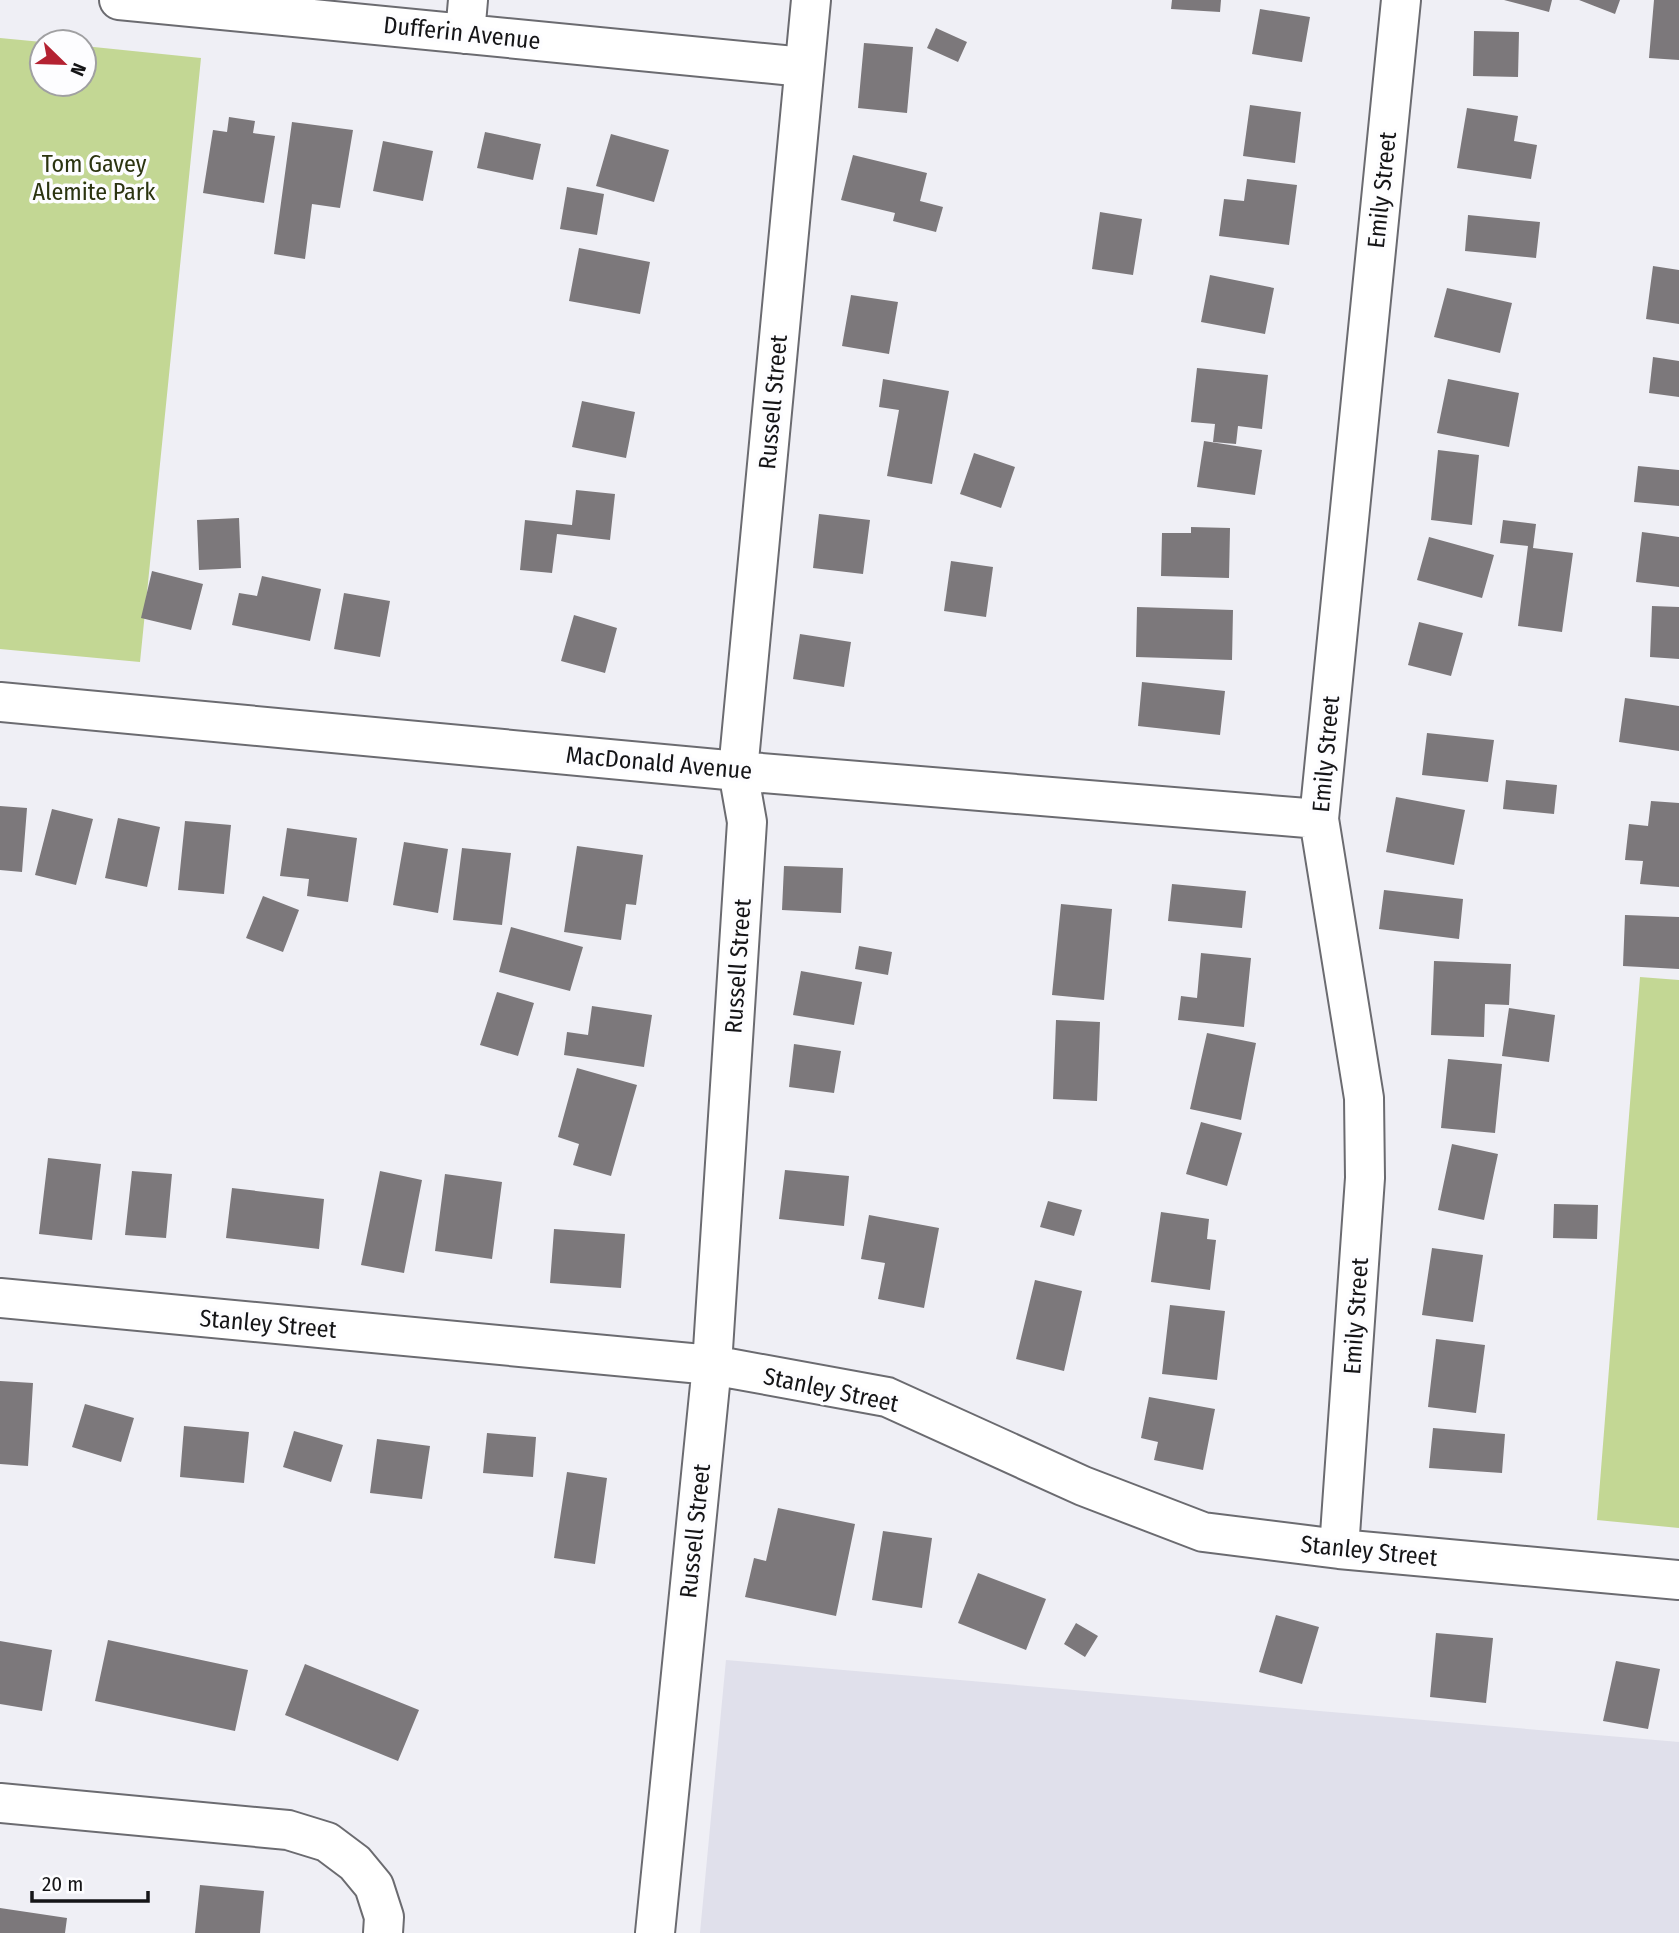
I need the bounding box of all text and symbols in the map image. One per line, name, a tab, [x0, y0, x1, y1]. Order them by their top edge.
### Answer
street label: Dufferin Avenue	[382, 11, 542, 55]
north arrow	[28, 28, 98, 98]
text: N	[65, 60, 91, 79]
street label: Emily Street	[1362, 130, 1402, 250]
park label: Tom Gavey Alemite Park	[33, 150, 156, 206]
street label: Russell Street	[753, 333, 793, 471]
street label: Emily Street	[1307, 694, 1345, 813]
street label: MacDonald Avenue	[565, 741, 753, 785]
street label: Russell Street	[719, 898, 757, 1034]
street label: Emily Street	[1338, 1257, 1374, 1375]
street label: Stanley Street	[198, 1304, 338, 1344]
street label: Stanley Street	[761, 1362, 901, 1418]
street label: Russell Street	[674, 1462, 716, 1600]
street label: Stanley Street	[1299, 1530, 1439, 1572]
scale bar	[32, 1860, 147, 1904]
text: 20 m	[42, 1871, 83, 1897]

